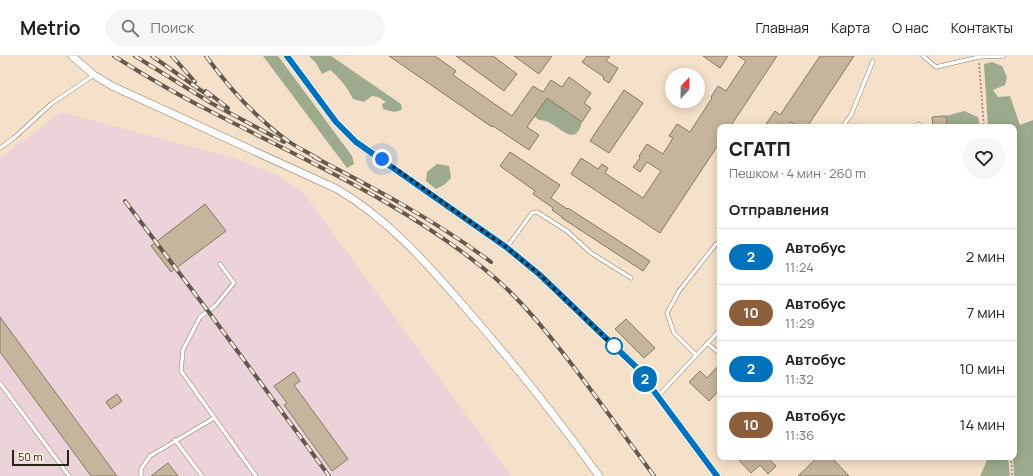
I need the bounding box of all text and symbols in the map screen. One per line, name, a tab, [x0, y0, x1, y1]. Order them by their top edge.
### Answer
search box	[105, 10, 385, 46]
text: Metrio	[20, 15, 81, 41]
icon: search	[119, 17, 141, 39]
text: Поиск	[151, 17, 194, 38]
text: Главная	[756, 18, 809, 37]
text: Карта	[831, 18, 870, 37]
text: О нас	[892, 18, 929, 37]
text: Контакты	[951, 18, 1013, 37]
north arrow	[665, 68, 705, 108]
map controls	[665, 68, 705, 108]
text: СГАТП	[729, 136, 791, 162]
button: heart	[963, 137, 1005, 179]
your location	[372, 149, 392, 169]
text: Пешком · 4 мин · 260 m	[729, 164, 866, 182]
text: Отправления	[729, 199, 829, 220]
text: Автобус	[785, 237, 846, 258]
text: 2 мин	[966, 246, 1005, 267]
text: 2	[747, 247, 755, 266]
text: 11:24	[785, 258, 814, 276]
text: Автобус	[785, 293, 846, 314]
text: 7 мин	[967, 302, 1005, 323]
text: 10	[743, 303, 759, 322]
text: 11:29	[785, 314, 815, 332]
unlabelled marker	[605, 337, 623, 355]
text: Автобус	[785, 349, 846, 370]
text: 10 мин	[959, 358, 1005, 379]
text: 2	[747, 359, 755, 378]
line badge: 2	[632, 366, 658, 392]
text: 2	[641, 369, 649, 388]
text: 11:32	[785, 370, 814, 388]
text: Автобус	[785, 405, 846, 426]
text: 14 мин	[960, 414, 1005, 435]
text: 10	[743, 415, 759, 434]
text: 11:36	[785, 426, 814, 444]
scale bar	[12, 448, 69, 467]
text: 50 m	[18, 449, 43, 464]

